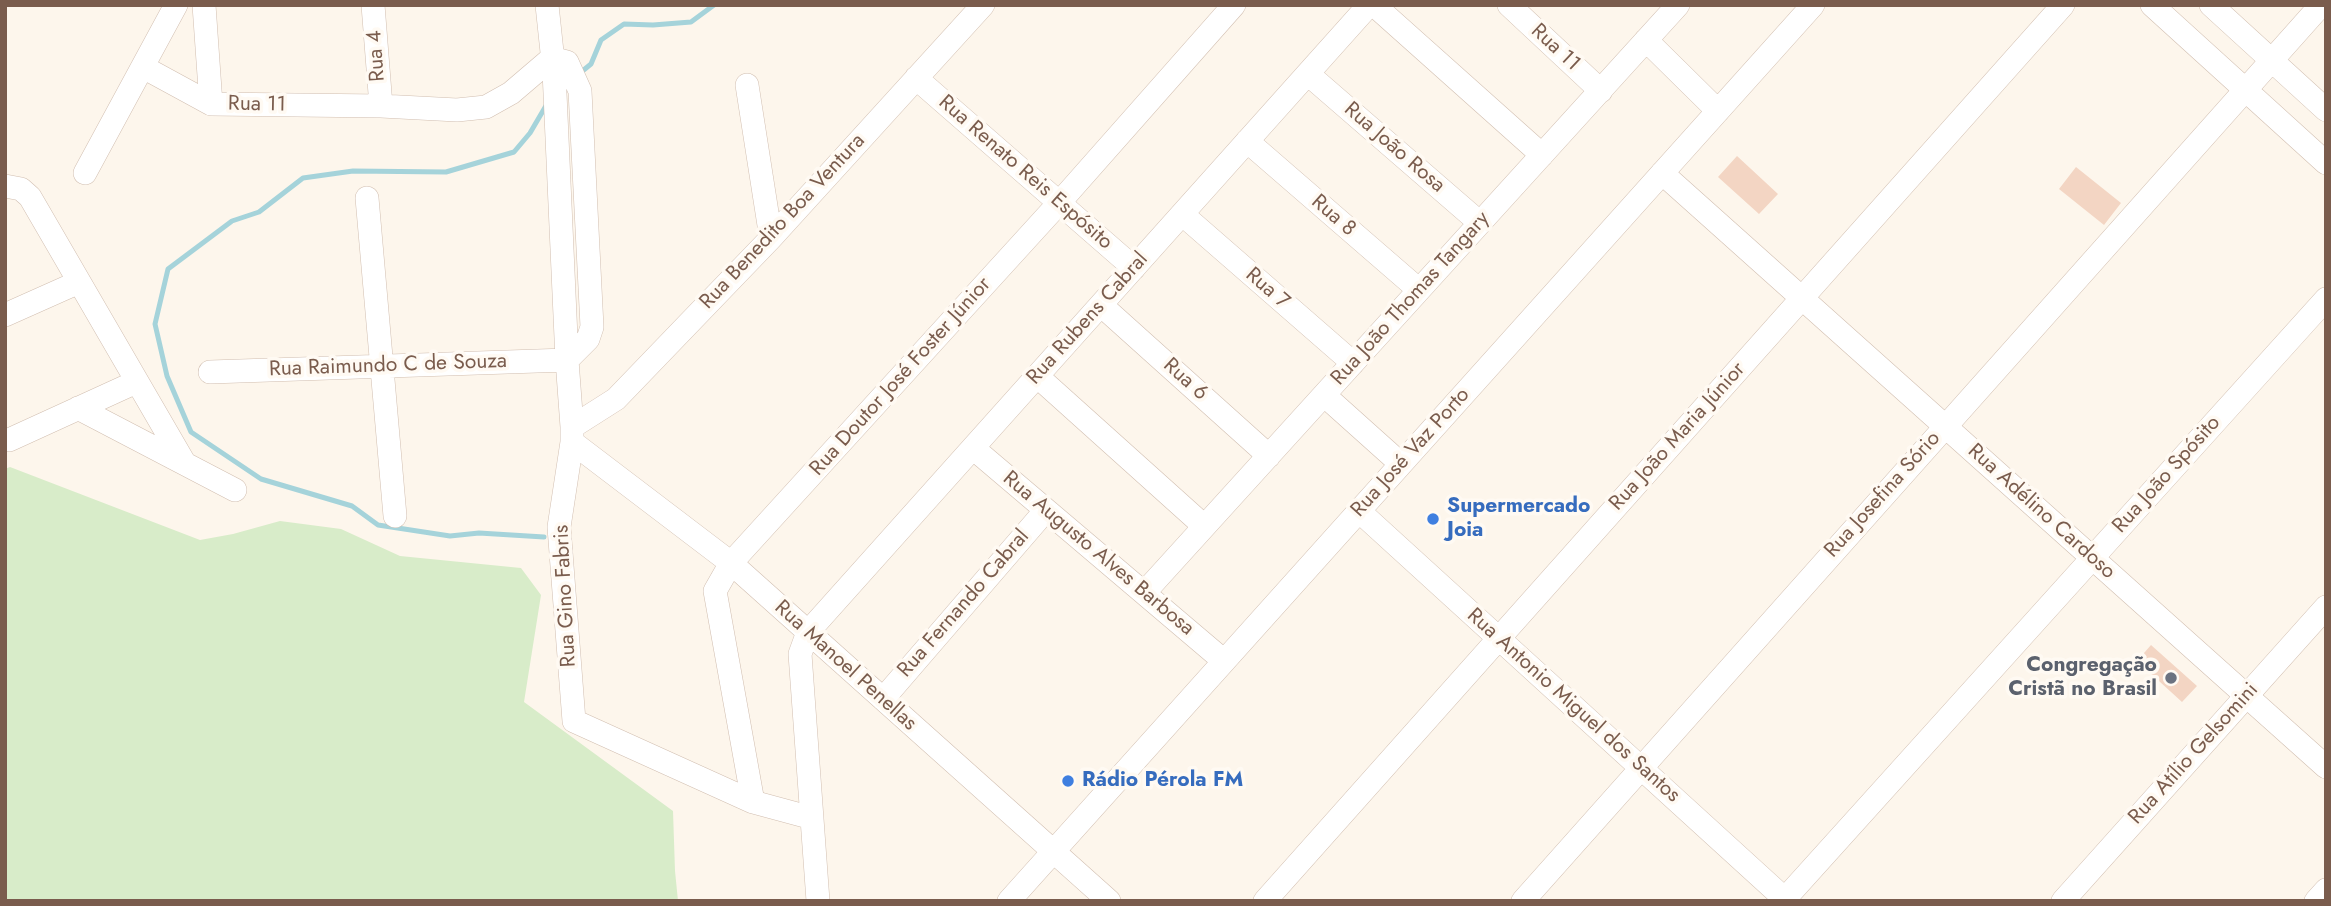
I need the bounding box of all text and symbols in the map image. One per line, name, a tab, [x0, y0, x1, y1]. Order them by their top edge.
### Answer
street label: Rua 11	[1525, 19, 1585, 77]
street label: Rua 4	[363, 29, 391, 83]
street label: Rua Renato Reis Espósito	[933, 91, 1117, 255]
street label: Rua 11	[228, 92, 286, 118]
street label: Rua João Rosa	[1338, 97, 1450, 199]
street label: Rua Benedito Boa Ventura	[695, 129, 871, 315]
street label: Rua 8	[1306, 190, 1360, 242]
street label: Rua João Thomas Tangary	[1326, 207, 1496, 391]
street label: Rua Rubens Cabral	[1022, 248, 1154, 390]
street label: Rua 7	[1240, 263, 1294, 315]
street label: Rua Doutor José Foster Júnior	[805, 273, 997, 481]
street label: Rua Raimundo C de Souza	[269, 349, 507, 383]
street label: Rua 6	[1158, 353, 1212, 407]
street label: Rua João Maria Júnior	[1605, 358, 1751, 516]
street label: Rua José Vaz Porto	[1346, 383, 1476, 523]
street label: Rua João Spósito	[2108, 411, 2226, 539]
street label: Rua Josefina Sório	[1820, 427, 1946, 563]
street label: Rua Adélino Cardoso	[1962, 439, 2120, 585]
street label: Rua Augusto Alves Barbosa	[997, 467, 1199, 641]
place label: Supermercado Joia	[1447, 494, 1590, 544]
marker: Supermercado Joia	[1425, 511, 1441, 527]
street label: Rua Gino Fabris	[550, 524, 582, 668]
street label: Rua Fernando Cabral	[893, 525, 1035, 683]
street label: Rua Manoel Penellas	[769, 596, 921, 736]
street label: Rua Antonio Miguel dos Santos	[1461, 604, 1685, 808]
place label: Congregação Cristã no Brasil	[2008, 653, 2157, 703]
marker: Congregação Cristã no Brasil	[2163, 670, 2179, 686]
street label: Rua Atílio Gelsomini	[2124, 678, 2264, 830]
place label: Rádio Pérola FM	[1082, 768, 1243, 794]
marker: Rádio Pérola FM	[1060, 773, 1076, 789]

